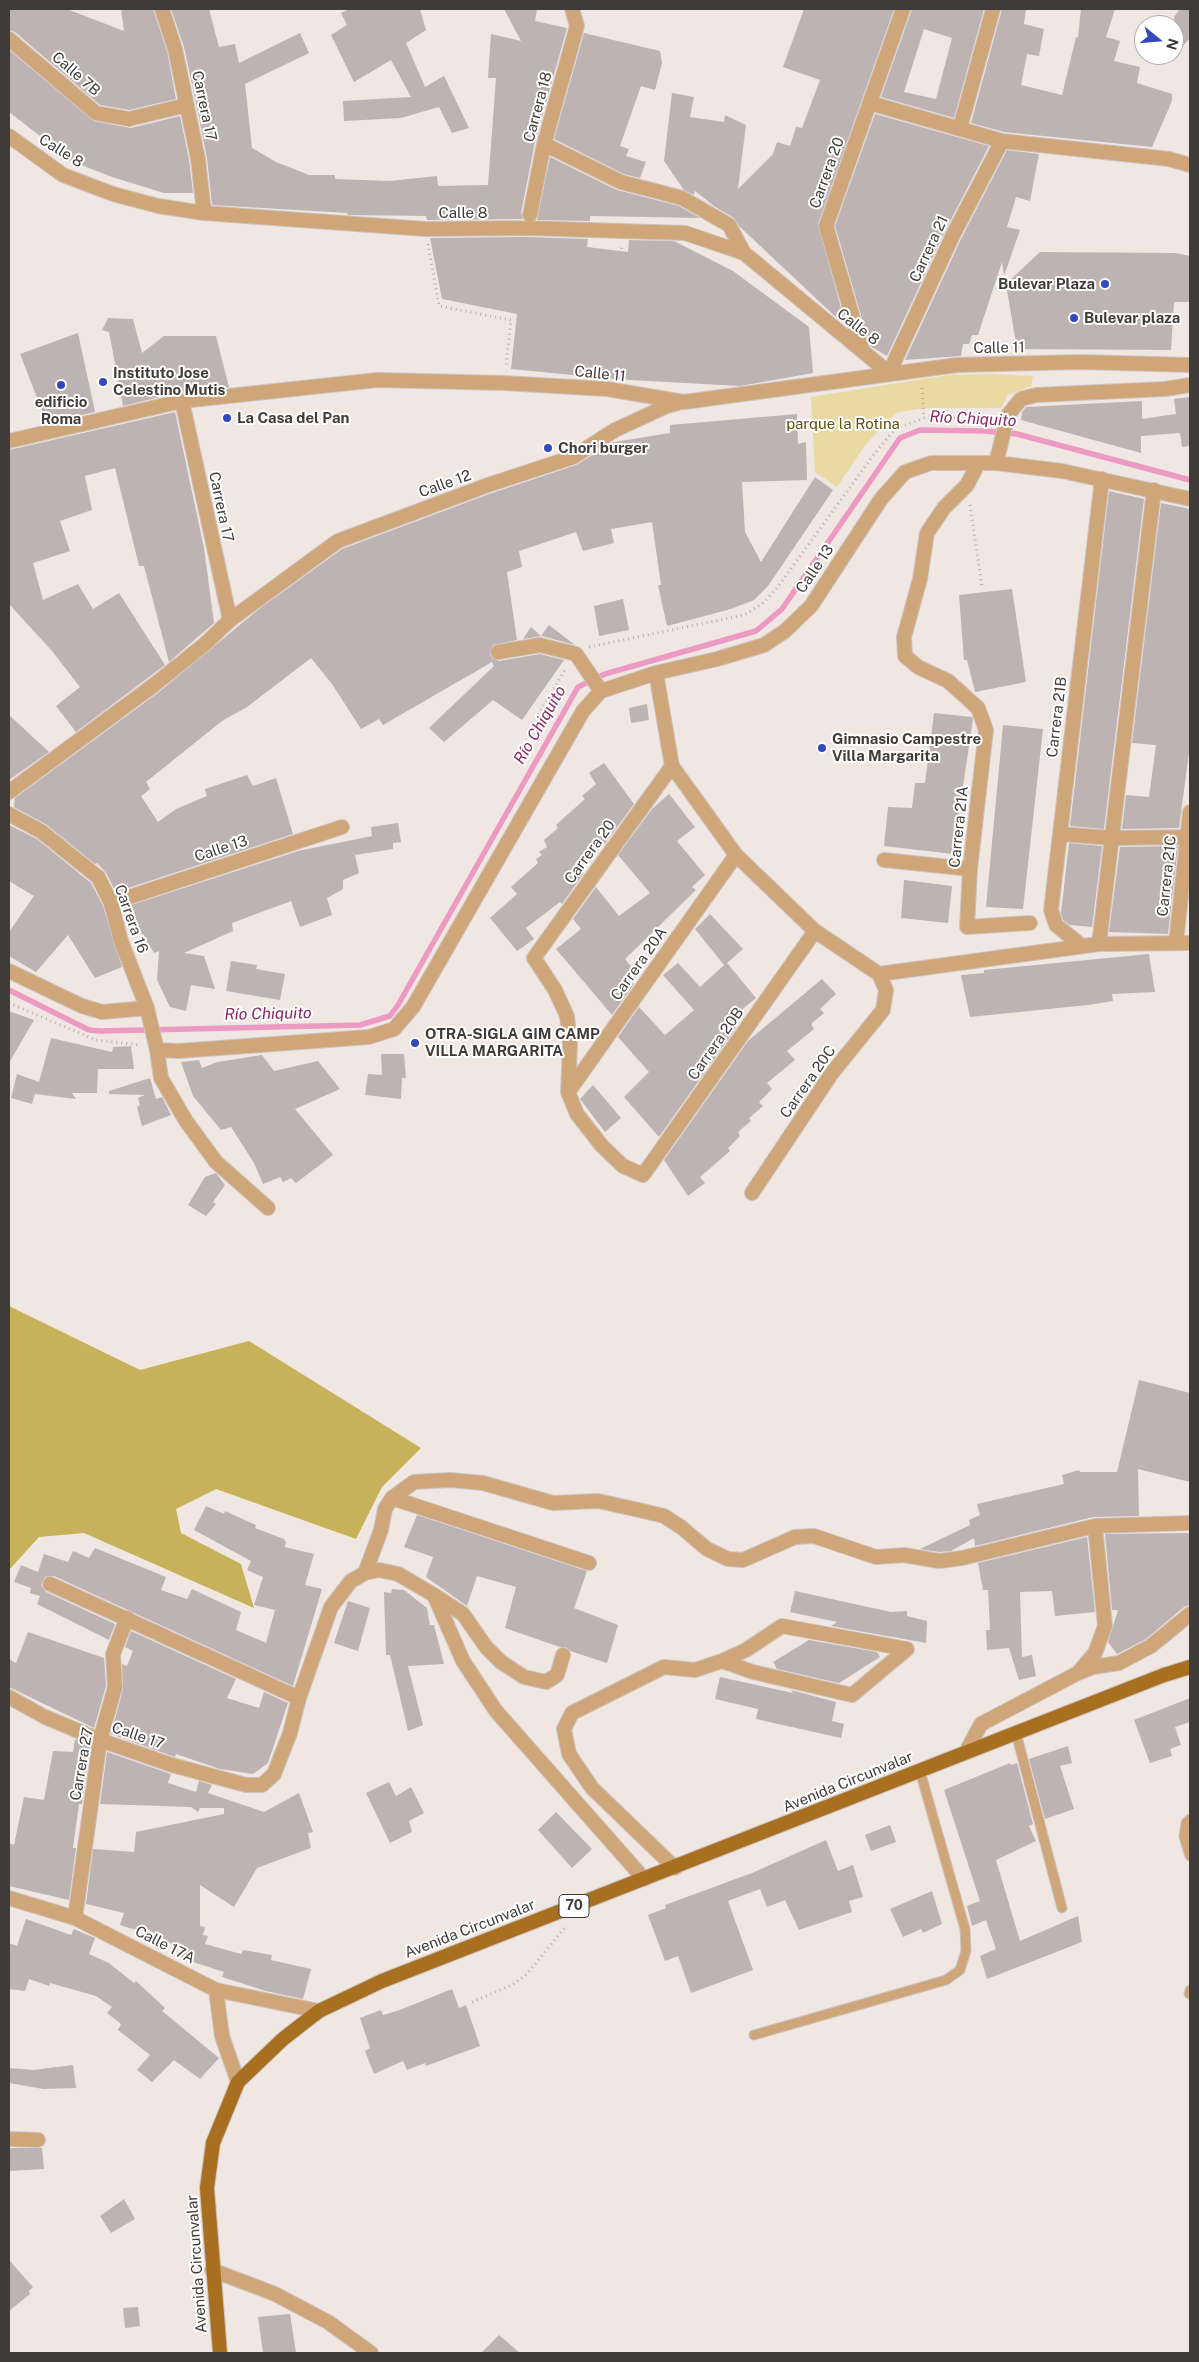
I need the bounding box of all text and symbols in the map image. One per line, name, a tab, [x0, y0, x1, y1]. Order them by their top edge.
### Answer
north arrow	[1134, 15, 1184, 65]
text: N	[1163, 37, 1182, 52]
street label: Calle 7B	[48, 48, 104, 100]
street label: Carrera 17	[188, 69, 220, 143]
street label: Carrera 18	[520, 70, 556, 144]
street label: Calle 8	[36, 130, 86, 172]
street label: Carrera 20	[806, 135, 848, 211]
street label: Calle 8	[439, 204, 487, 222]
street label: Carrera 21	[906, 213, 952, 285]
place label: Bulevar Plaza	[998, 275, 1095, 293]
marker: Bulevar Plaza	[1099, 278, 1111, 290]
street label: Calle 8	[833, 305, 883, 349]
place label: Bulevar plaza	[1084, 309, 1180, 327]
marker: Bulevar plaza	[1068, 312, 1080, 324]
street label: Calle 11	[973, 339, 1025, 357]
street label: Calle 11	[574, 362, 626, 386]
place label: Instituto Jose Celestino Mutis	[113, 364, 225, 399]
marker: Instituto Jose Celestino Mutis	[97, 376, 109, 388]
marker: edificio Roma	[55, 379, 67, 391]
place label: edificio Roma	[35, 393, 87, 428]
water label: Río Chiquito	[929, 407, 1017, 431]
place label: La Casa del Pan	[237, 409, 349, 427]
marker: La Casa del Pan	[221, 412, 233, 424]
park label: parque la Rotina	[786, 415, 900, 433]
place label: Chori burger	[558, 439, 648, 457]
marker: Chori burger	[542, 442, 554, 454]
street label: Calle 12	[416, 466, 474, 502]
street label: Carrera 17	[205, 470, 237, 544]
street label: Calle 13	[792, 541, 838, 597]
street label: Carrera 21B	[1043, 676, 1071, 758]
water label: Río Chiquito	[510, 682, 570, 768]
place label: Gimnasio Campestre Villa Margarita	[832, 730, 981, 765]
marker: Gimnasio Campestre Villa Margarita	[816, 742, 828, 754]
street label: Carrera 21A	[946, 785, 972, 869]
street label: Carrera 20	[561, 817, 619, 887]
street label: Calle 13	[192, 832, 250, 866]
street label: Carrera 21C	[1154, 835, 1180, 917]
street label: Carrera 16	[110, 882, 152, 956]
street label: Carrera 20A	[607, 924, 671, 1004]
water label: Río Chiquito	[224, 1004, 312, 1024]
street label: Carrera 20B	[684, 1004, 748, 1084]
place label: OTRA-SIGLA GIM CAMP VILLA MARGARITA	[425, 1025, 600, 1060]
marker: OTRA-SIGLA GIM CAMP VILLA MARGARITA	[409, 1037, 421, 1049]
street label: Carrera 20C	[776, 1042, 840, 1122]
street label: Calle 17	[109, 1719, 167, 1753]
street label: Carrera 27	[67, 1726, 97, 1802]
street label: Avenida Circunvalar	[780, 1748, 916, 1816]
road number: 70	[559, 1894, 589, 1918]
street label: Avenida Circunvalar	[402, 1896, 538, 1962]
street label: Calle 17A	[132, 1922, 198, 1968]
street label: Avenida Circunvalar	[183, 2194, 211, 2334]

